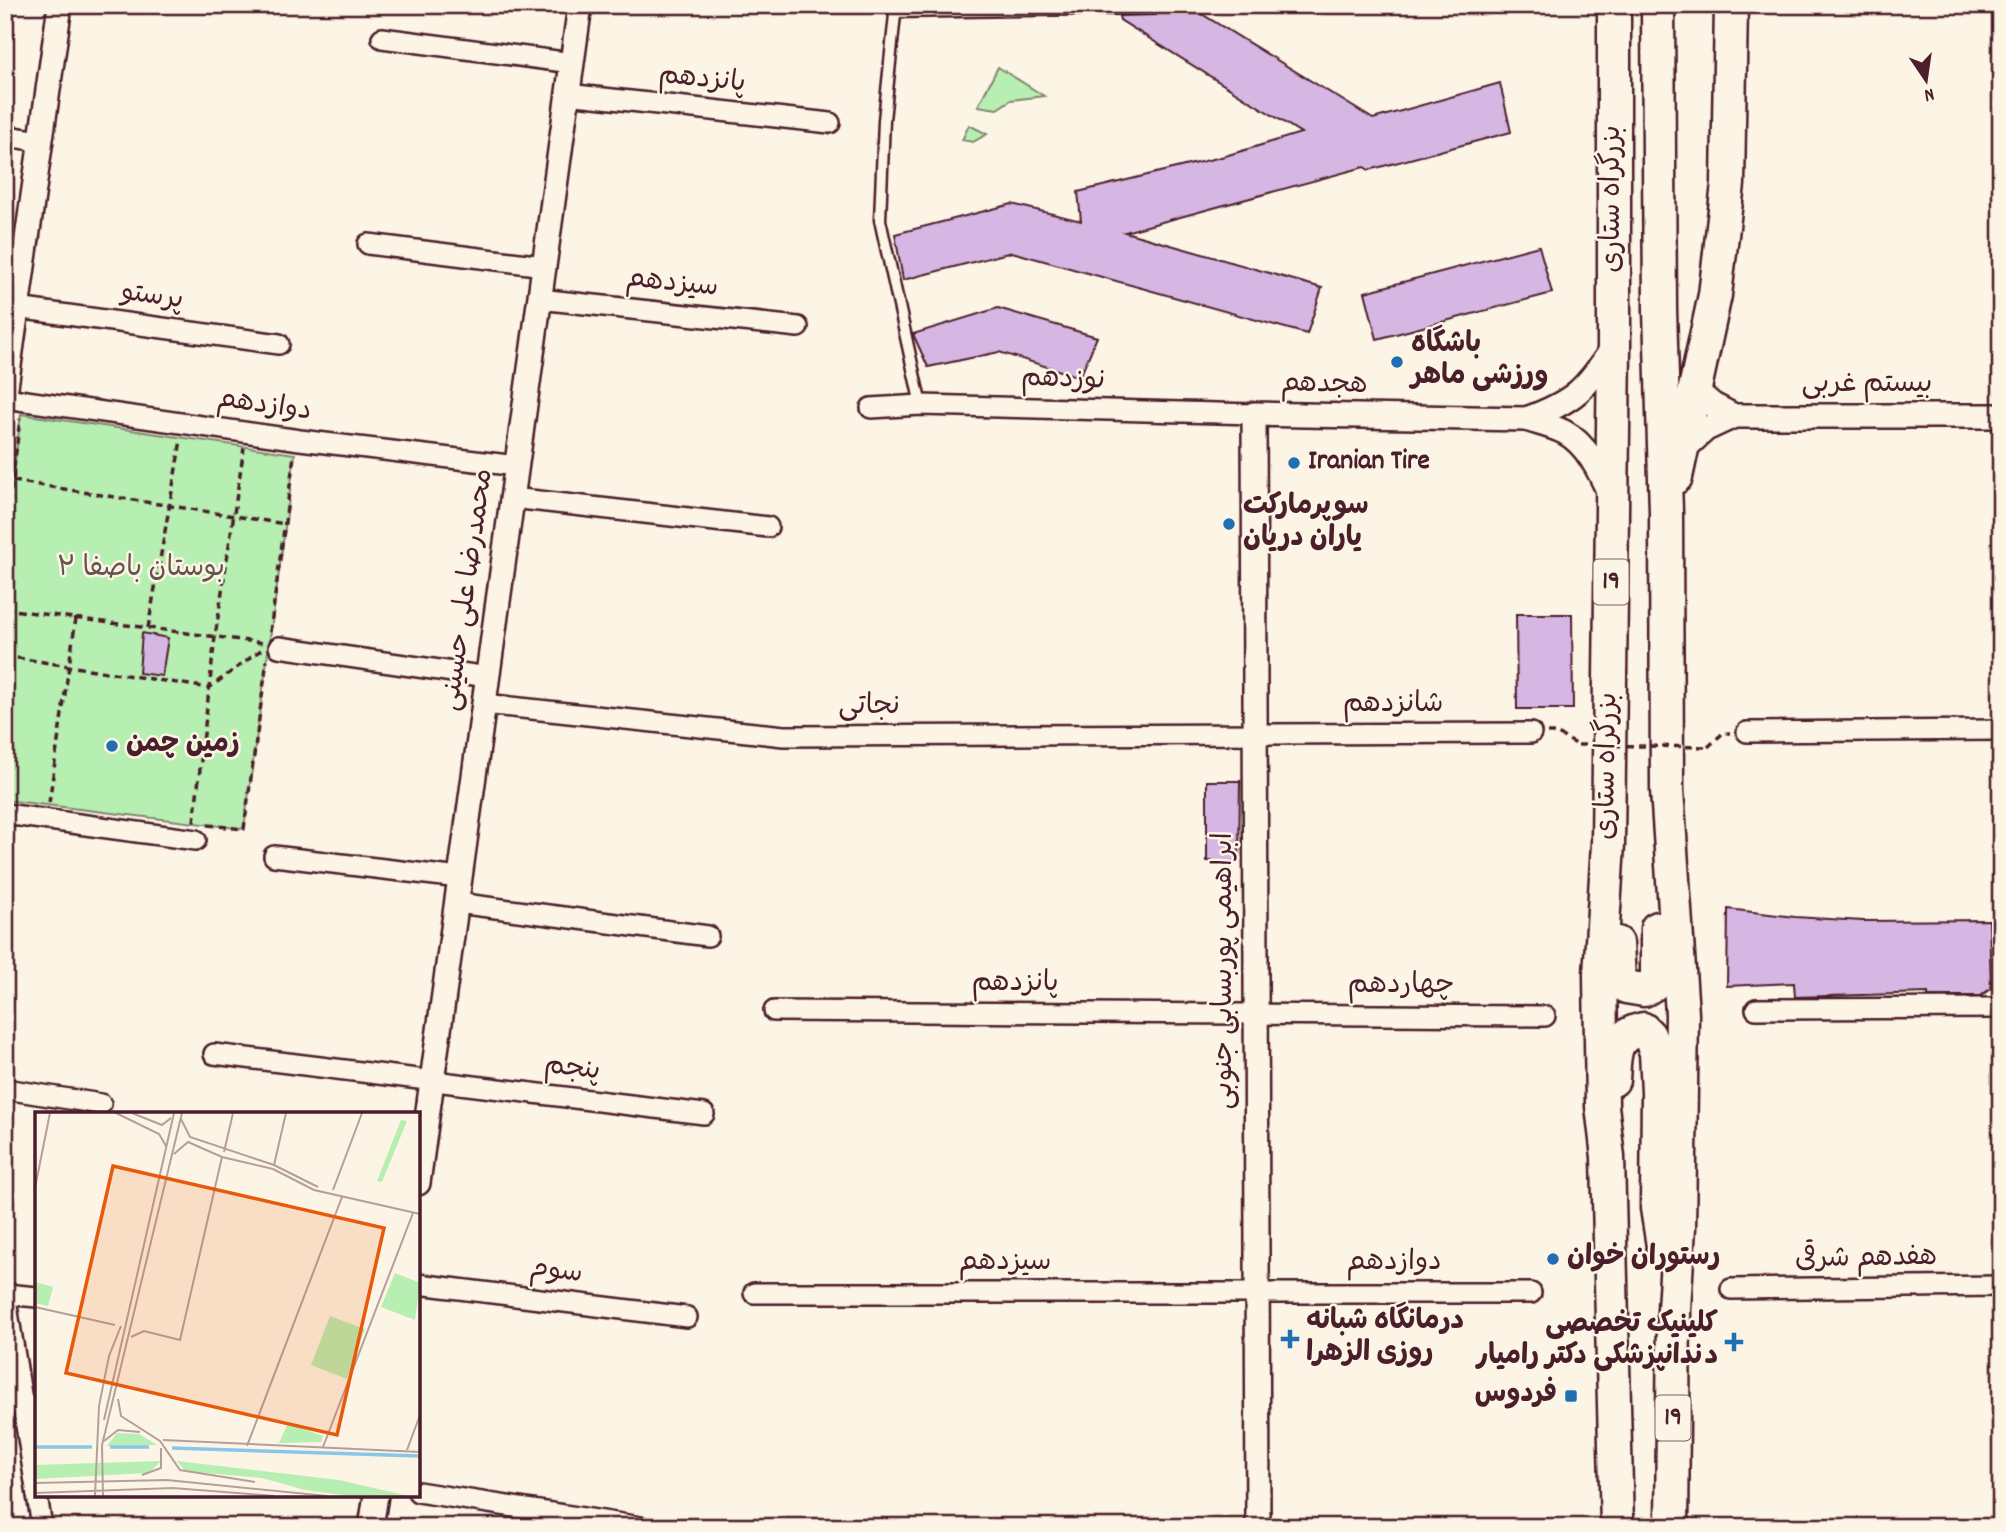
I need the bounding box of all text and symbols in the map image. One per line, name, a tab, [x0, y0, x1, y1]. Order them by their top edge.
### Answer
north arrow	[1890, 46, 1960, 116]
street label: پانزدهم	[657, 57, 747, 105]
text: N	[1921, 79, 1937, 107]
street label: بزرگراه ستاری	[1593, 125, 1634, 273]
street label: سیزدهم	[624, 260, 720, 310]
street label: پرستو	[116, 274, 186, 322]
place label: باشگاه ورزشی ماهر	[1408, 324, 1548, 398]
marker: باشگاه ورزشی ماهر	[1389, 354, 1405, 370]
street label: نوزدهم	[1020, 360, 1106, 402]
street label: هجدهم	[1280, 365, 1368, 407]
street label: بیستم غربی	[1802, 366, 1932, 406]
street label: دوازدهم	[214, 381, 314, 433]
place label: Iranian Tire	[1308, 443, 1430, 483]
marker: Iranian Tire	[1286, 455, 1302, 471]
street label: محمدرضا علی حسینی	[432, 466, 506, 714]
place label: سوپرمارکت یاران دریان	[1243, 488, 1369, 560]
marker: سوپرمارکت یاران دریان	[1221, 516, 1237, 532]
park label: بوستان باصفا ۲	[57, 550, 225, 590]
road number: 19	[1594, 560, 1628, 604]
street label: شانزدهم	[1343, 686, 1443, 726]
street label: نجاتی	[838, 688, 900, 728]
street label: بزرگراه ستاری	[1587, 692, 1630, 840]
place label: زمین چمن	[126, 726, 240, 766]
marker: زمین چمن	[104, 738, 120, 754]
street label: ابراهیمی پوربسابی جنوبی	[1206, 832, 1246, 1110]
street label: پانزدهم	[971, 965, 1059, 1005]
street label: چهاردهم	[1348, 967, 1454, 1007]
street label: پنجم	[542, 1047, 602, 1093]
inset map	[35, 1112, 420, 1497]
street label: هفدهم شرقی	[1795, 1237, 1937, 1281]
place label: رستوران خوان	[1567, 1239, 1720, 1279]
street label: سیزدهم	[959, 1244, 1051, 1284]
street label: دوازدهم	[1346, 1244, 1442, 1284]
street label: سوم	[527, 1250, 585, 1296]
marker: رستوران خوان	[1545, 1251, 1561, 1267]
place label: درمانگاه شبانه روزی الزهرا	[1306, 1301, 1464, 1375]
place label: کلینیک تخصصی دندانپزشکی دکتر رامیار	[1474, 1306, 1719, 1378]
marker: درمانگاه شبانه روزی الزهرا	[1280, 1329, 1300, 1349]
marker: کلینیک تخصصی دندانپزشکی دکتر رامیار	[1724, 1332, 1744, 1352]
place label: فردوس	[1475, 1376, 1557, 1416]
marker: فردوس	[1563, 1388, 1579, 1404]
road number: 19	[1656, 1396, 1690, 1441]

